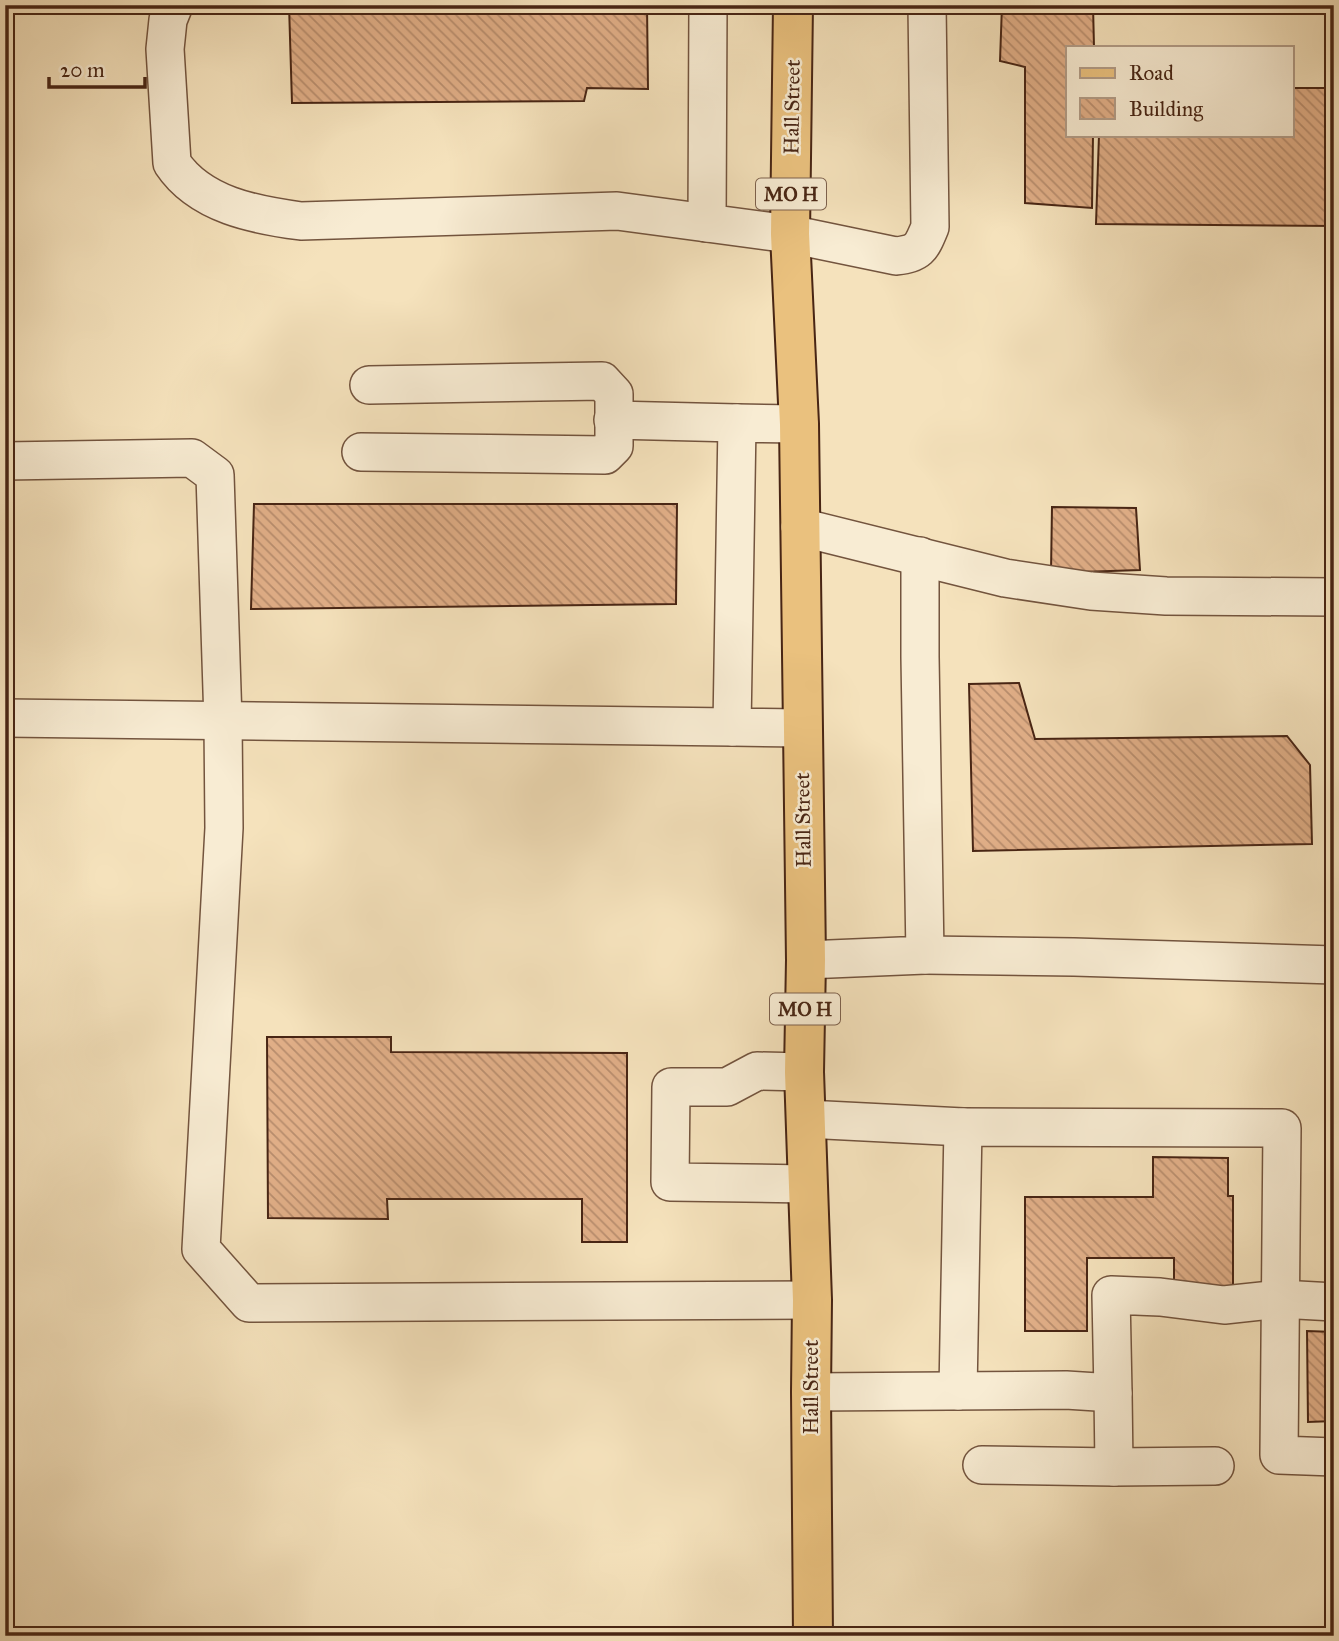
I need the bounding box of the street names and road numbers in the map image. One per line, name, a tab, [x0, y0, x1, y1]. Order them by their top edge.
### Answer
street label: Hall Street	[778, 59, 806, 155]
road number: MO H	[756, 178, 826, 210]
street label: Hall Street	[789, 772, 817, 868]
road number: MO H	[770, 993, 840, 1024]
street label: Hall Street	[798, 1339, 824, 1435]

